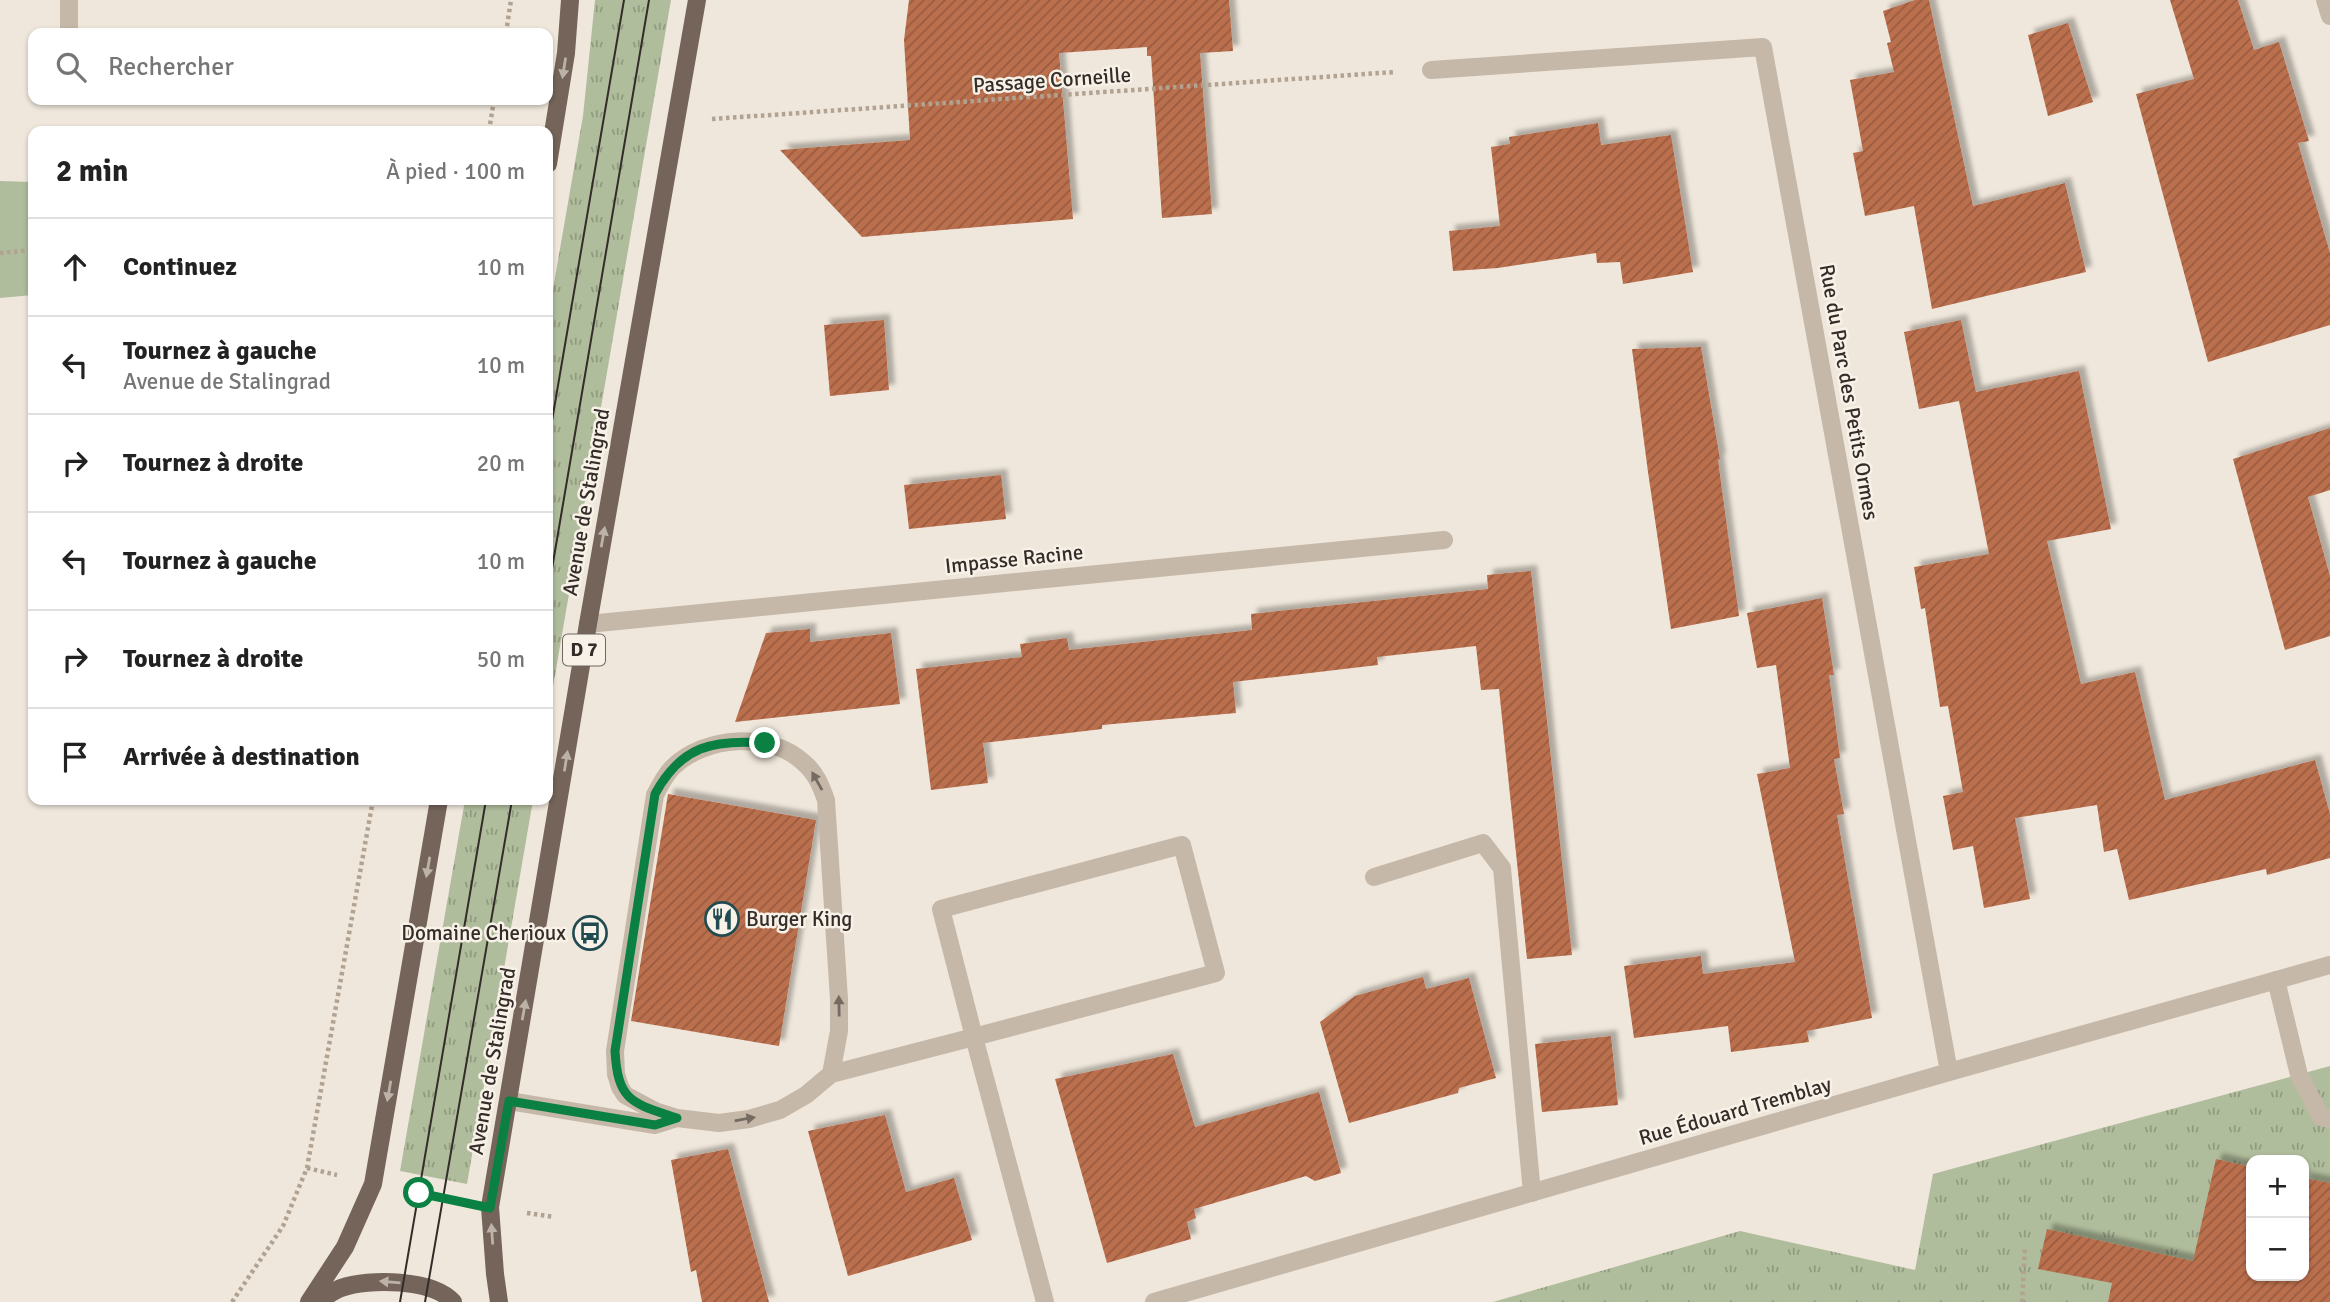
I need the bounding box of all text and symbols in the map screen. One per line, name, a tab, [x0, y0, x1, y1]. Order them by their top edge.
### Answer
search box	[28, 28, 553, 105]
icon: search	[52, 48, 90, 86]
text: Rechercher	[108, 51, 234, 83]
one-way arrow	[558, 57, 569, 79]
street label: Passage Corneille	[972, 62, 1132, 98]
text: 2 min	[56, 153, 128, 190]
text: À pied · 100 m	[386, 157, 525, 186]
icon: ahead	[56, 248, 94, 286]
text: Continuez	[123, 251, 237, 283]
text: 10 m	[477, 253, 525, 282]
street label: Rue du Parc des Petits Ormes	[1814, 262, 1884, 522]
text: Tournez à gauche	[123, 335, 317, 367]
icon: left	[56, 346, 94, 384]
text: 10 m	[477, 351, 525, 380]
text: Avenue de Stalingrad	[123, 367, 331, 396]
street label: Avenue de Stalingrad	[557, 406, 615, 598]
icon: right	[56, 444, 94, 482]
text: Tournez à droite	[123, 447, 303, 479]
text: 20 m	[477, 449, 525, 478]
one-way arrow	[598, 526, 609, 548]
street label: Impasse Racine	[944, 539, 1084, 579]
icon: left	[56, 542, 94, 580]
text: Tournez à gauche	[123, 545, 317, 577]
text: 10 m	[477, 547, 525, 576]
road number: D 7	[563, 635, 605, 666]
icon: right	[56, 640, 94, 678]
text: Tournez à droite	[123, 643, 303, 675]
text: 50 m	[477, 645, 525, 674]
route end	[749, 727, 780, 758]
icon: arrive	[56, 738, 94, 776]
text: Arrivée à destination	[123, 741, 360, 773]
one-way arrow	[561, 750, 572, 772]
one-way arrow	[811, 772, 823, 791]
one-way arrow	[422, 856, 433, 878]
restaurant icon: Burger King	[703, 900, 741, 938]
place label: Burger King	[746, 906, 852, 932]
bus stop icon: Domaine Cherioux	[571, 914, 609, 952]
place label: Domaine Cherioux	[401, 920, 566, 946]
street label: Avenue de Stalingrad	[463, 965, 521, 1157]
one-way arrow	[833, 995, 844, 1017]
one-way arrow	[519, 999, 530, 1021]
street label: Rue Édouard Tremblay	[1636, 1071, 1834, 1151]
one-way arrow	[383, 1080, 394, 1102]
one-way arrow	[734, 1113, 756, 1124]
map controls	[2246, 1155, 2309, 1281]
button: +	[2246, 1155, 2309, 1218]
route start	[403, 1177, 434, 1208]
button: −	[2246, 1218, 2309, 1281]
one-way arrow	[486, 1223, 497, 1245]
one-way arrow	[379, 1276, 401, 1287]

